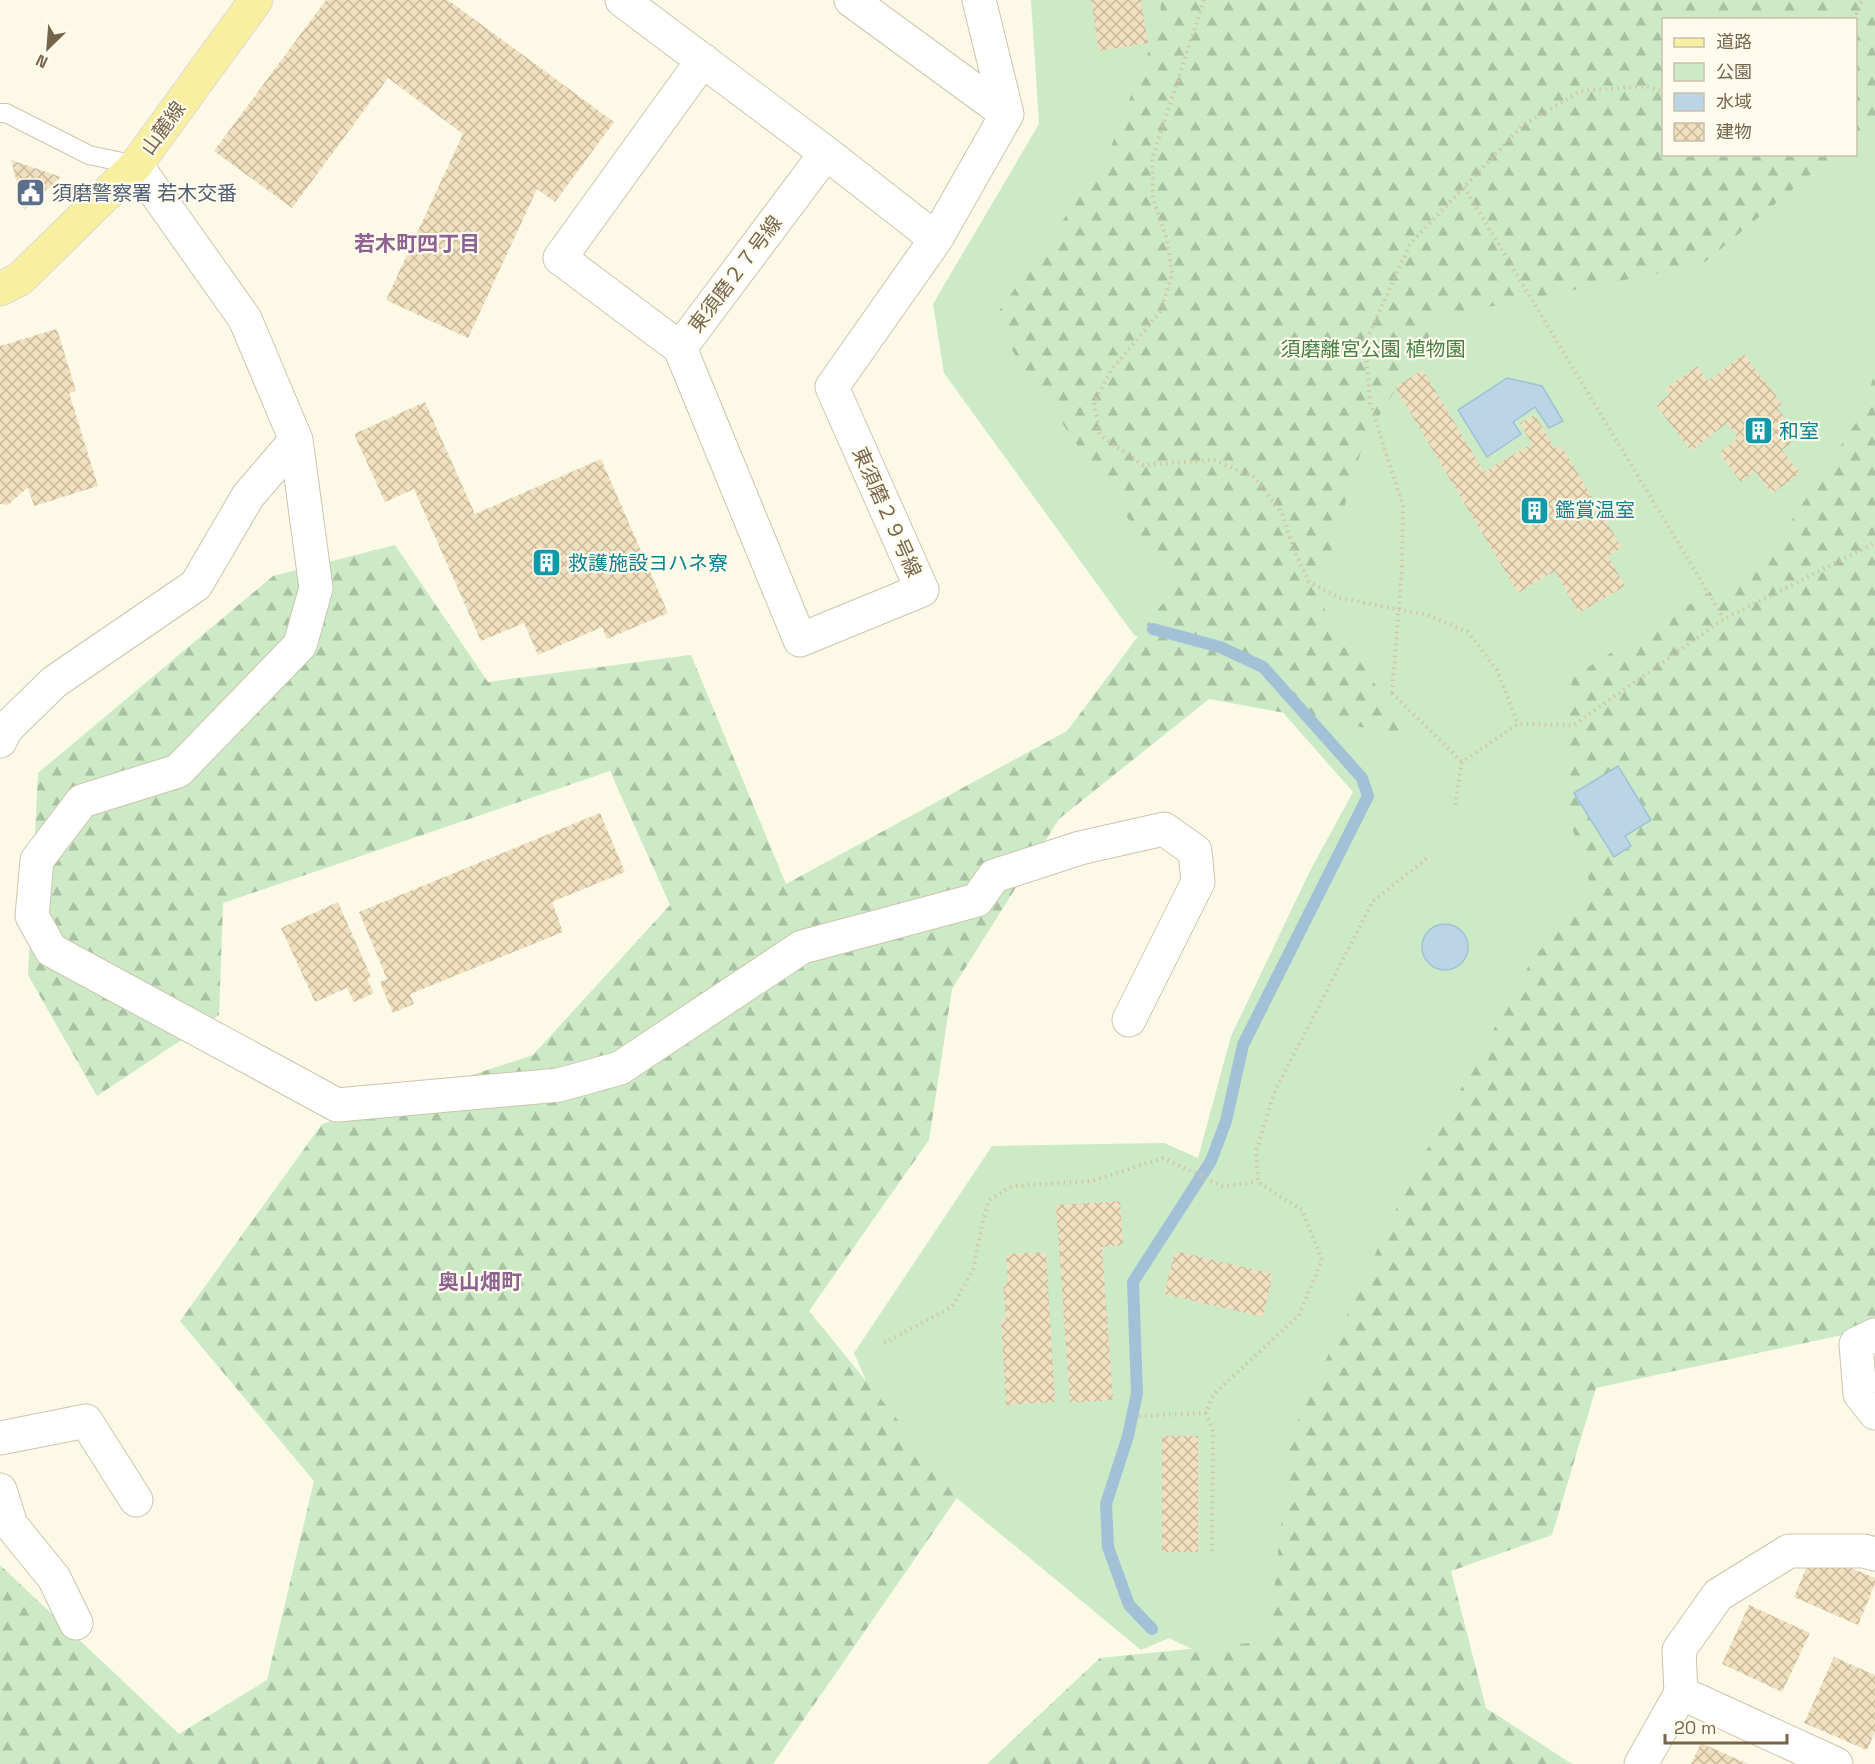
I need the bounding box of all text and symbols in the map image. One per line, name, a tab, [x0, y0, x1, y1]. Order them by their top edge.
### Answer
north arrow	[18, 18, 78, 78]
legend	[1662, 18, 1857, 156]
text: 道路	[1716, 30, 1752, 53]
text: N	[33, 49, 51, 73]
text: 公園	[1716, 60, 1752, 83]
text: 水域	[1716, 90, 1752, 113]
street label: 山麓線	[135, 96, 191, 160]
text: 建物	[1716, 120, 1752, 143]
public building icon: 須磨警察署 若木交番	[15, 177, 47, 209]
place label: 須磨警察署 若木交番	[52, 180, 237, 206]
street label: 東須磨２７号線	[682, 210, 788, 338]
district label: 若木町四丁目	[354, 230, 480, 257]
park label: 須磨離宮公園 植物園	[1280, 336, 1466, 362]
building icon: 和室	[1742, 415, 1774, 447]
place label: 和室	[1779, 418, 1819, 444]
street label: 東須磨２９号線	[847, 443, 927, 581]
building icon: 鑑賞温室	[1518, 494, 1550, 526]
place label: 鑑賞温室	[1555, 497, 1635, 523]
building icon: 救護施設ヨハネ寮	[531, 547, 563, 579]
place label: 救護施設ヨハネ寮	[568, 550, 728, 576]
district label: 奥山畑町	[438, 1268, 522, 1295]
scale bar	[1665, 1707, 1786, 1745]
text: 20 m	[1674, 1716, 1717, 1739]

